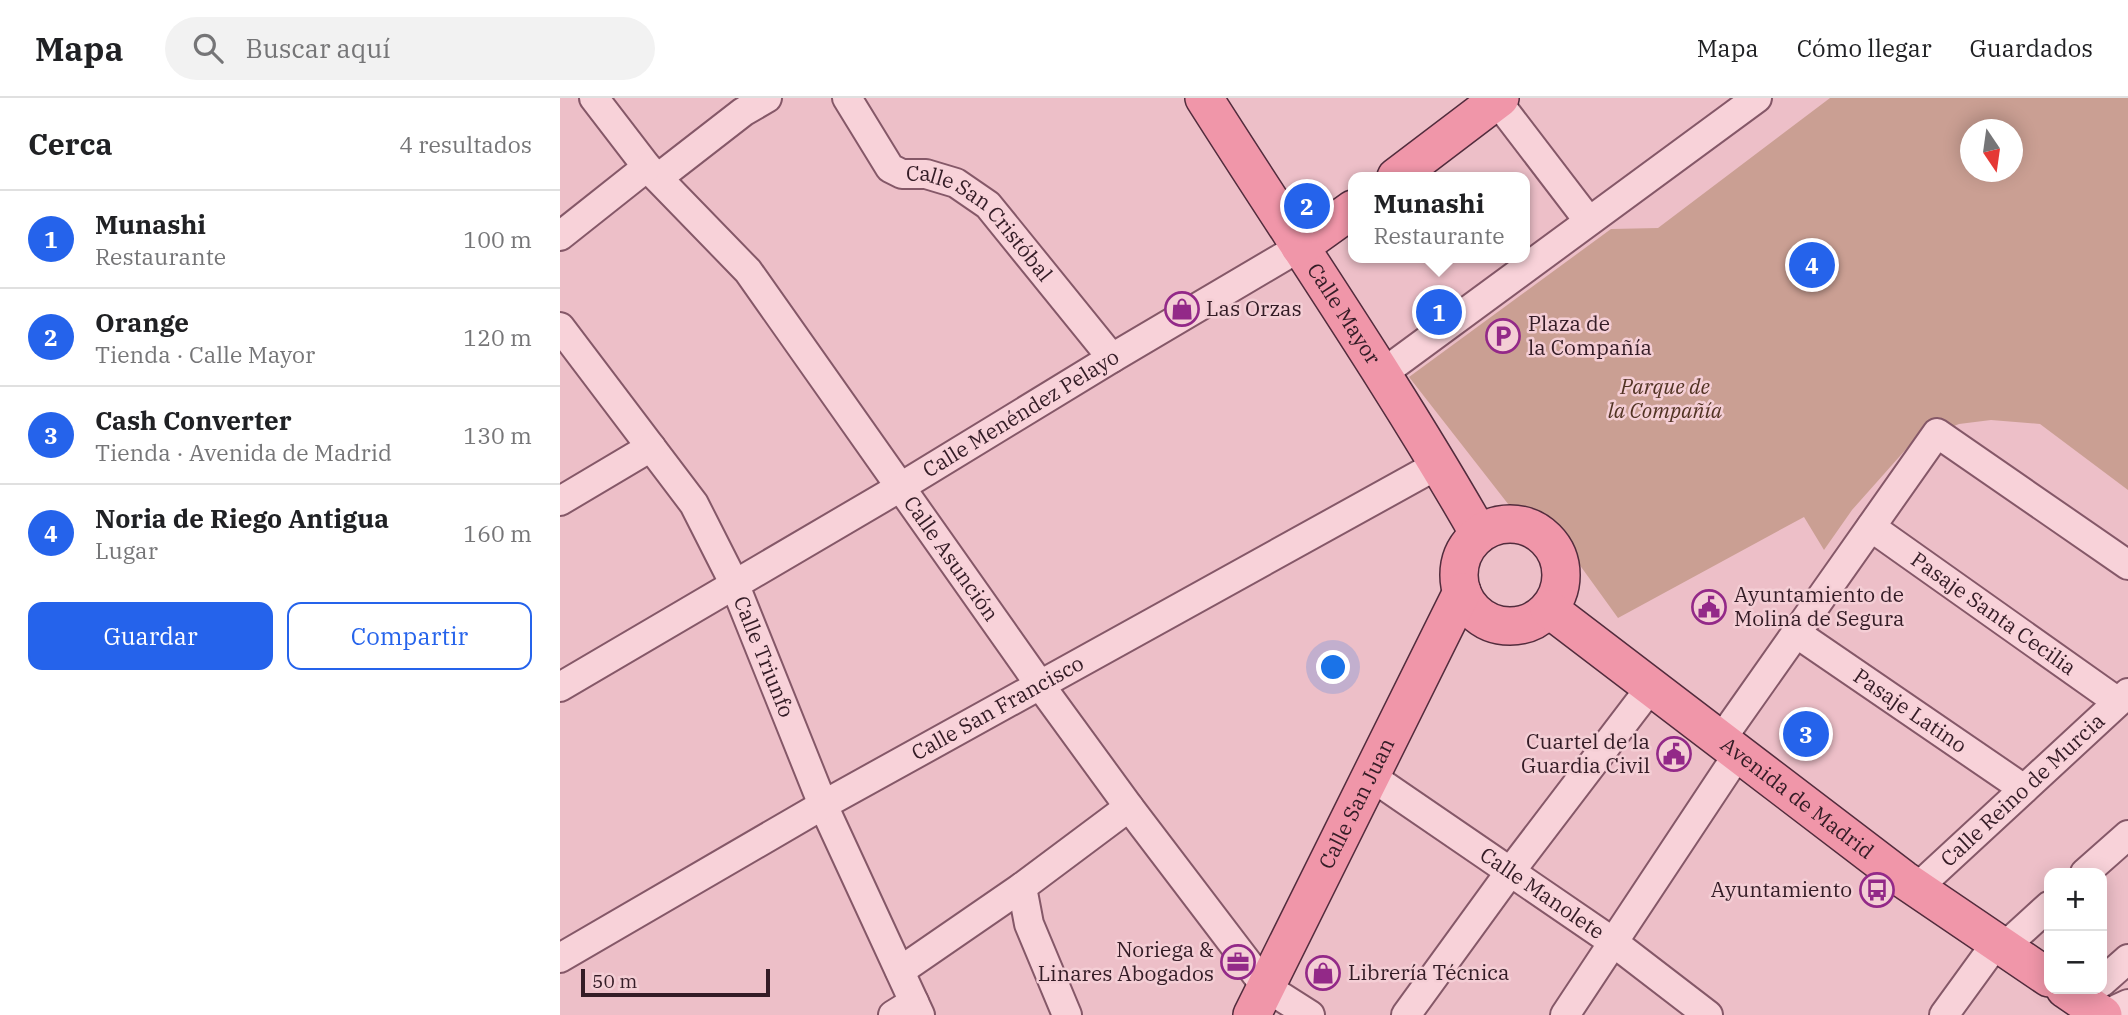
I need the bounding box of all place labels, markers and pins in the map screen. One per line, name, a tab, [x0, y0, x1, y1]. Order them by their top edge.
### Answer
pin: 2	[1284, 180, 1330, 232]
pin: 4	[1789, 239, 1835, 291]
pin: 1	[1416, 286, 1462, 338]
shop icon: Las Orzas	[1163, 290, 1201, 328]
place label: Las Orzas	[1206, 294, 1302, 322]
place label: Plaza de la Compañía	[1528, 309, 1652, 361]
parking icon: Plaza de la Compañía	[1484, 317, 1522, 355]
place label: Ayuntamiento de Molina de Segura	[1734, 580, 1905, 632]
public building icon: Ayuntamiento de Molina de Segura	[1690, 588, 1728, 626]
pin: 3	[1783, 708, 1829, 760]
place label: Cuartel de la Guardia Civil	[1521, 727, 1650, 779]
public building icon: Cuartel de la Guardia Civil	[1655, 735, 1693, 773]
bus stop icon: Ayuntamiento	[1858, 871, 1896, 909]
place label: Ayuntamiento	[1711, 875, 1852, 903]
place label: Noriega & Linares Abogados	[1038, 935, 1214, 987]
office icon: Noriega & Linares Abogados	[1219, 943, 1257, 981]
shop icon: Librería Técnica	[1304, 954, 1342, 992]
place label: Librería Técnica	[1348, 958, 1510, 986]

